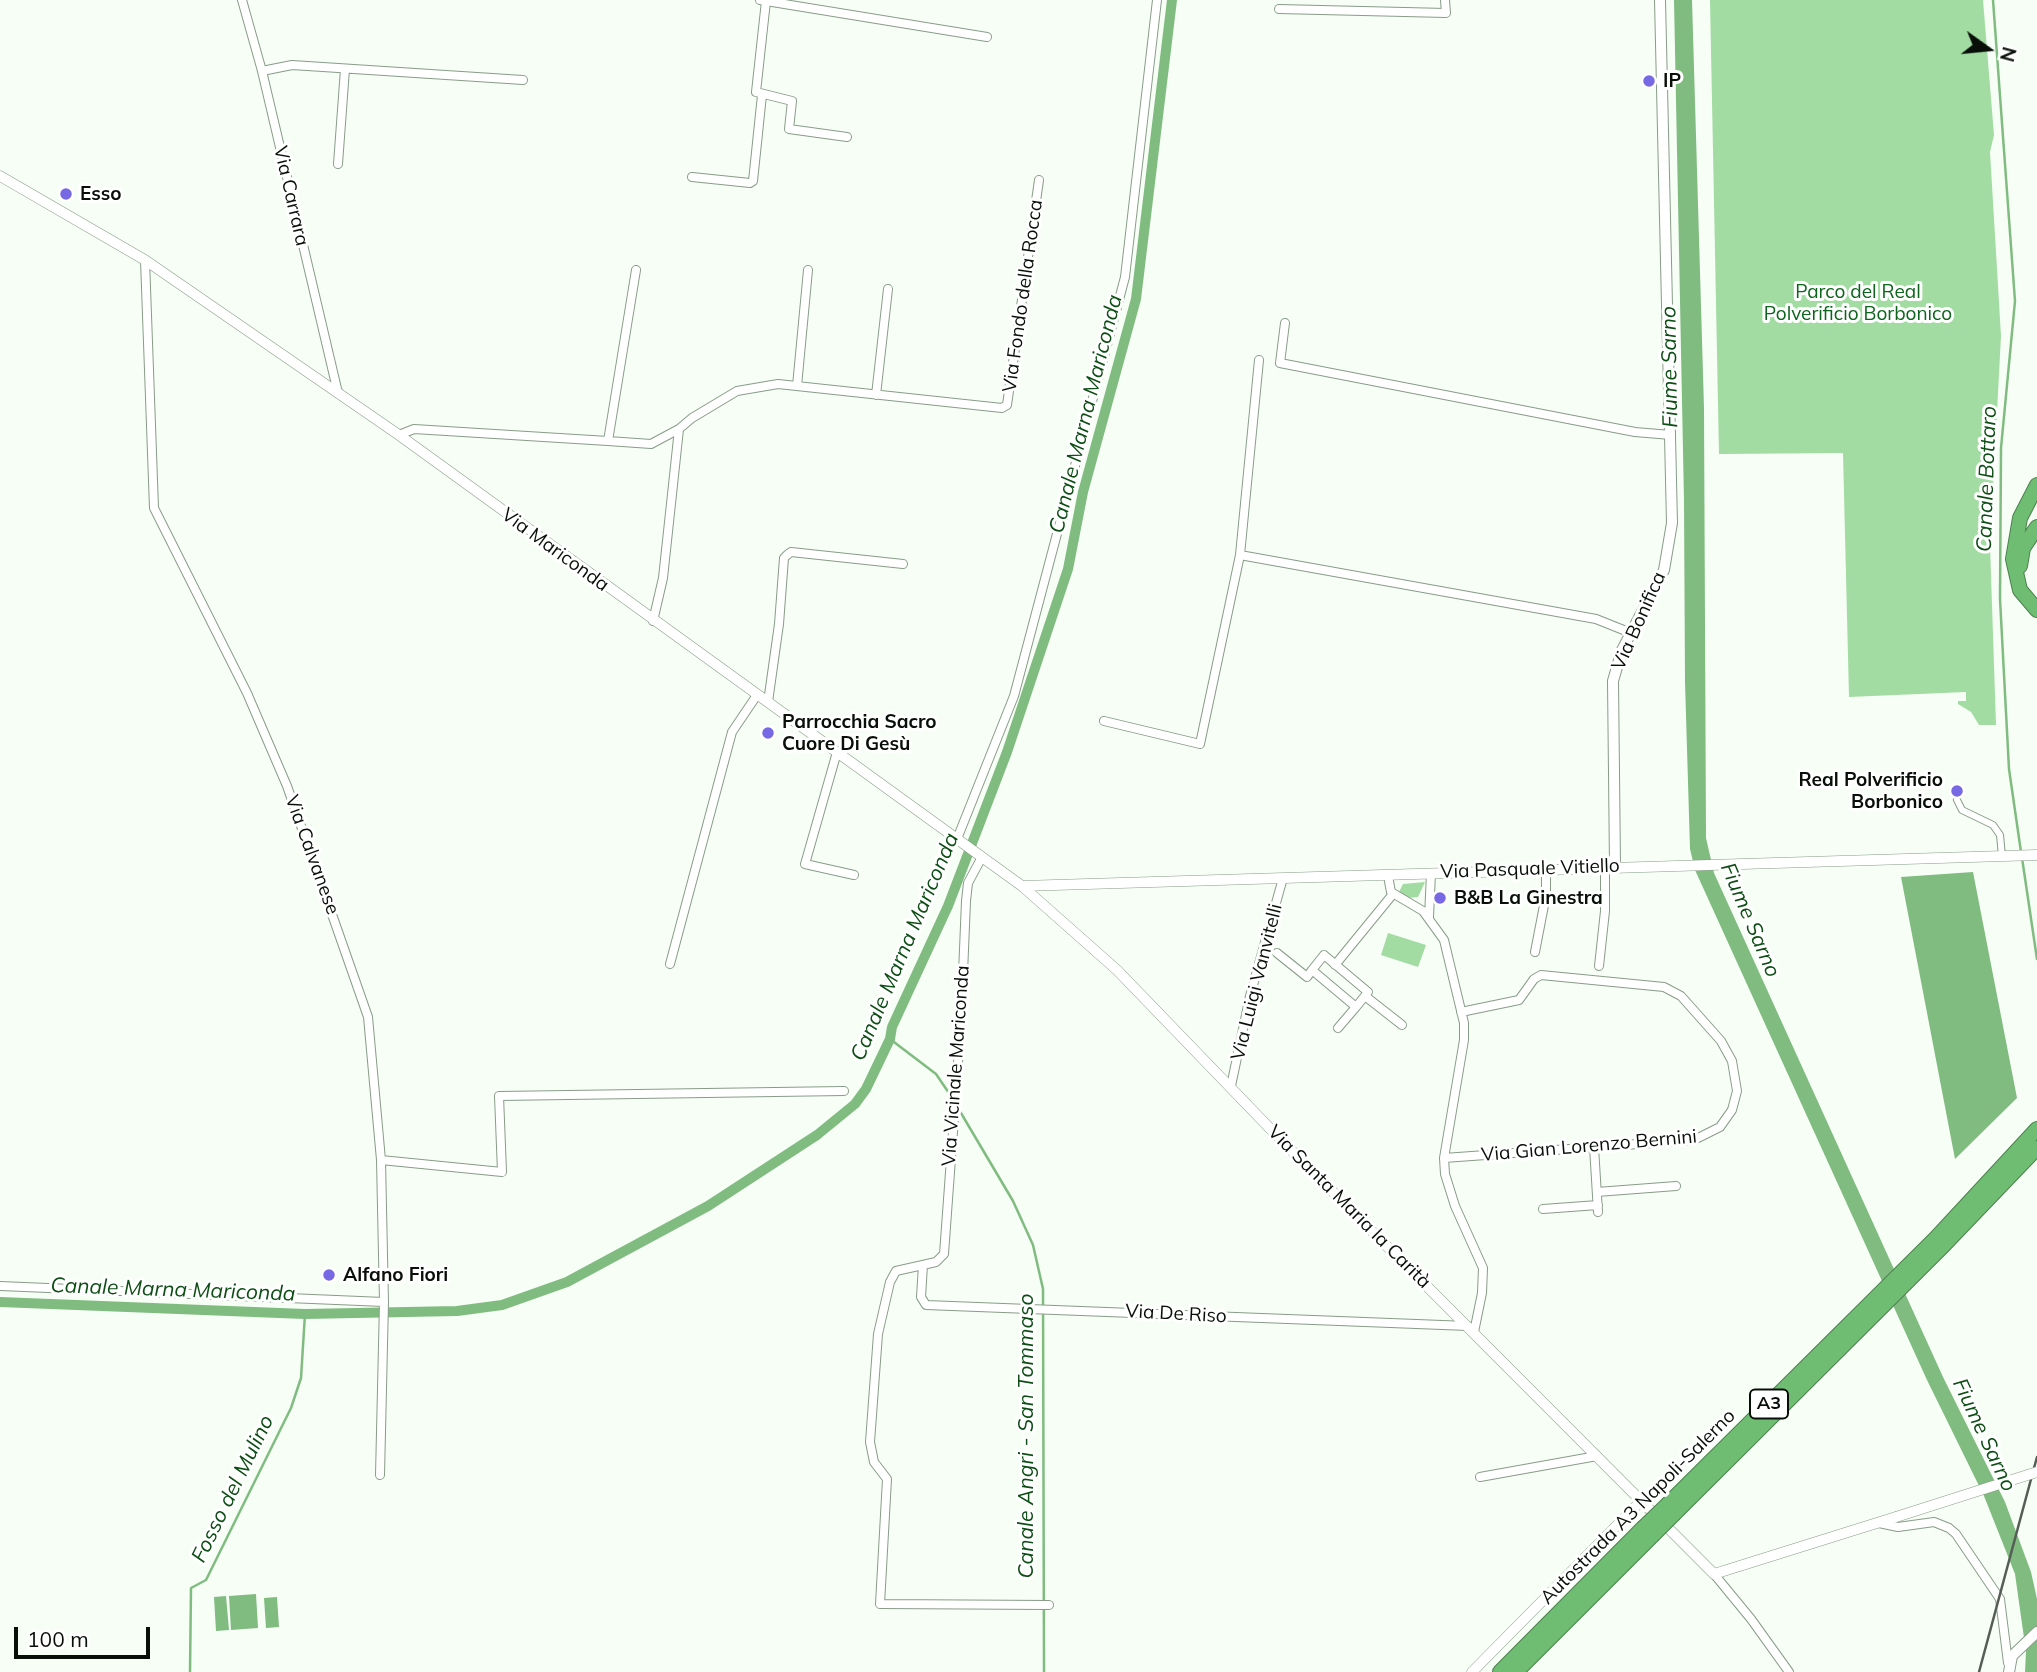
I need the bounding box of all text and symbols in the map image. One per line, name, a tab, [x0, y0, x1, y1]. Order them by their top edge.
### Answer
north arrow	[1953, 14, 2023, 84]
text: N	[1995, 44, 2022, 64]
place label: IP	[1663, 70, 1681, 92]
marker: IP	[1641, 73, 1657, 89]
street label: Via Carrara	[268, 144, 314, 248]
place label: Esso	[80, 183, 121, 205]
marker: Esso	[58, 186, 74, 202]
street label: Via Fondo della Rocca	[998, 198, 1048, 394]
park label: Parco del Real Polverificio Borbonico	[1764, 281, 1952, 325]
water label: Canale Marna Mariconda	[1044, 292, 1128, 536]
water label: Fiume Sarno	[1656, 306, 1684, 428]
water label: Canale Bottaro	[1972, 406, 2002, 552]
street label: Via Mariconda	[497, 503, 613, 597]
street label: Via Bonifica	[1607, 568, 1671, 674]
place label: Parrocchia Sacro Cuore Di Gesù	[782, 711, 937, 755]
marker: Parrocchia Sacro Cuore Di Gesù	[760, 725, 776, 741]
place label: Real Polverificio Borbonico	[1798, 769, 1943, 813]
marker: Real Polverificio Borbonico	[1949, 783, 1965, 799]
street label: Via Calvanese	[280, 792, 344, 918]
water label: Canale Marna Mariconda	[846, 829, 964, 1065]
street label: Via Pasquale Vitiello	[1440, 854, 1620, 884]
water label: Fiume Sarno	[1715, 859, 1785, 981]
place label: B&B La Ginestra	[1454, 887, 1603, 909]
marker: B&B La Ginestra	[1432, 890, 1448, 906]
street label: Via Luigi Vanvitelli	[1227, 901, 1287, 1063]
street label: Via Vicinale Mariconda	[938, 965, 974, 1167]
street label: Via Santa Maria la Carità	[1263, 1121, 1435, 1293]
street label: Via Gian Lorenzo Bernini	[1480, 1125, 1698, 1167]
place label: Alfano Fiori	[343, 1264, 448, 1286]
marker: Alfano Fiori	[321, 1267, 337, 1283]
water label: Canale Marna Mariconda	[50, 1273, 296, 1307]
water label: Canale Angri - San Tommaso	[1014, 1294, 1040, 1578]
street label: Via De Riso	[1125, 1300, 1227, 1328]
water label: Fiume Sarno	[1947, 1374, 2021, 1496]
road number: A3	[1750, 1390, 1788, 1419]
street label: Autostrada A3 Napoli-Salerno	[1536, 1405, 1740, 1609]
water label: Fosso del Mulino	[186, 1411, 280, 1567]
scale bar	[18, 1612, 154, 1656]
text: 100 m	[27, 1626, 89, 1652]

